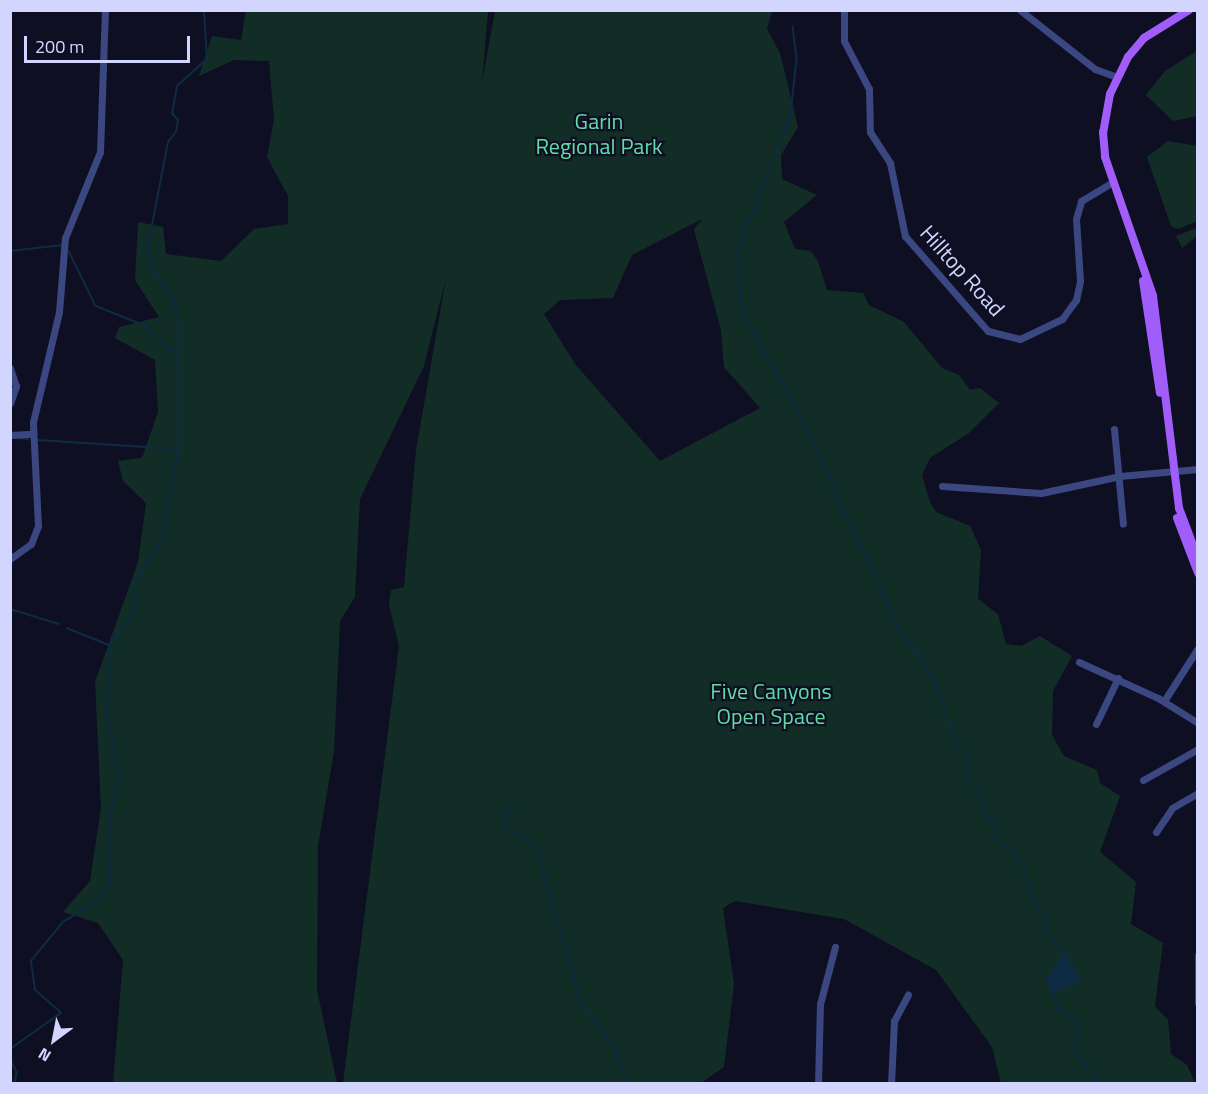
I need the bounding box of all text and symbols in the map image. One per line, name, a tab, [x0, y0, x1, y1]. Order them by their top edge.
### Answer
scale bar	[27, 24, 194, 62]
text: 200 m	[35, 33, 84, 60]
park label: Garin Regional Park	[535, 108, 663, 160]
street label: Hilltop Road	[914, 220, 1010, 322]
park label: Five Canyons Open Space	[710, 678, 832, 730]
north arrow	[24, 1010, 84, 1070]
text: N	[33, 1042, 56, 1068]

